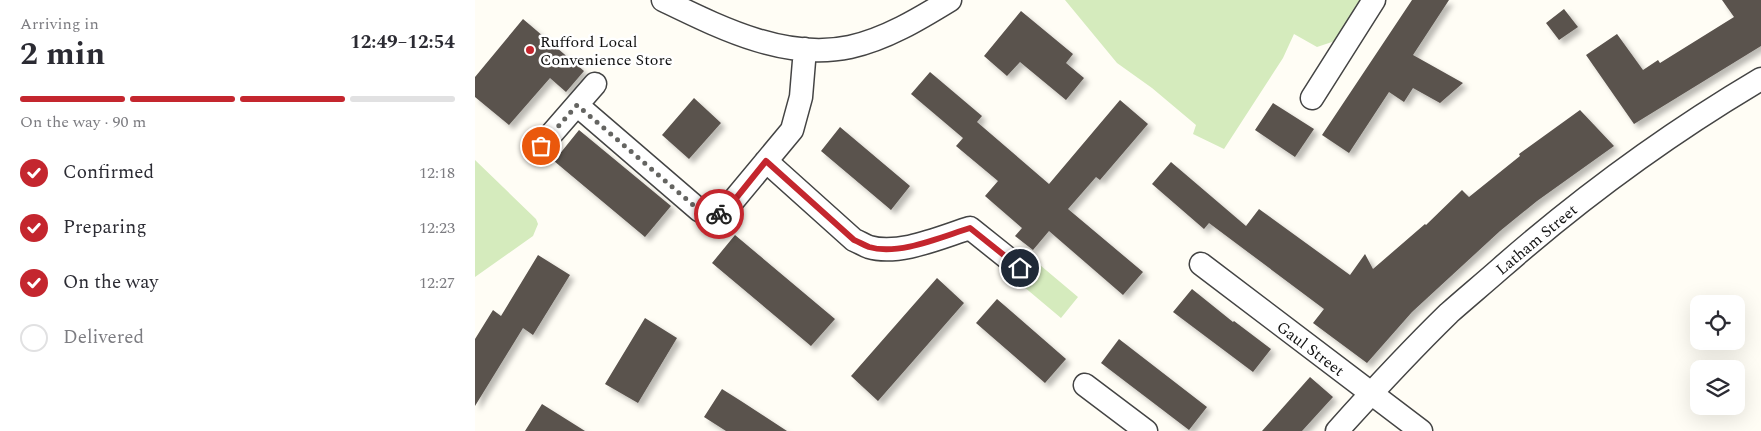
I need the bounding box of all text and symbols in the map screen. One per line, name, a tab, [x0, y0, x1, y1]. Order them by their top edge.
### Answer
text: Arriving in	[20, 12, 99, 36]
text: 12:49–12:54	[350, 28, 455, 57]
text: 2 min	[20, 30, 105, 79]
place label: Rufford Local Convenience Store	[540, 30, 673, 72]
marker: Rufford Local Convenience Store	[524, 44, 536, 56]
text: On the way · 90 m	[20, 110, 146, 134]
pin	[520, 125, 562, 167]
icon: bag	[527, 132, 555, 160]
text: Confirmed	[63, 158, 154, 187]
icon: check	[20, 159, 48, 187]
text: 12:18	[419, 161, 455, 185]
courier	[694, 189, 744, 239]
street label: Latham Street	[1490, 198, 1583, 281]
icon: bike	[705, 200, 733, 228]
text: Preparing	[63, 213, 147, 242]
icon: check	[20, 214, 48, 242]
text: 12:23	[419, 216, 455, 240]
pin	[999, 247, 1041, 289]
icon: home	[1006, 254, 1034, 282]
text: On the way	[63, 268, 159, 297]
icon: check	[20, 269, 48, 297]
text: 12:27	[419, 271, 455, 295]
map controls	[1690, 295, 1745, 415]
button: locate	[1690, 295, 1745, 350]
street label: Gaul Street	[1271, 315, 1350, 383]
text: Delivered	[63, 323, 144, 352]
button: layers	[1690, 360, 1745, 415]

